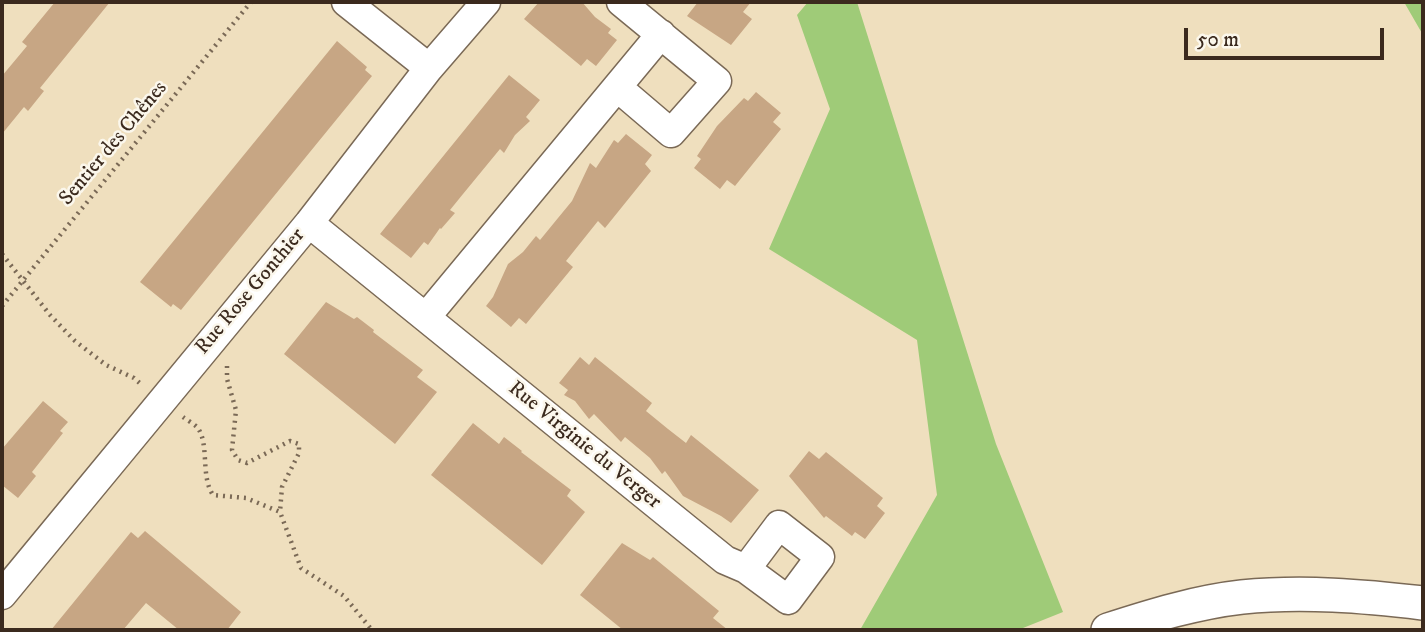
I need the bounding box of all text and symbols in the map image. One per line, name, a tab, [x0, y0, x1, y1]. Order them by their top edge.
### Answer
scale bar	[1187, 14, 1386, 58]
text: 50 m	[1197, 27, 1239, 53]
street label: Sentier des Chênes	[55, 77, 173, 211]
street label: Rue Rose Gonthier	[191, 224, 311, 360]
street label: Rue Virginie du Verger	[502, 377, 666, 515]

